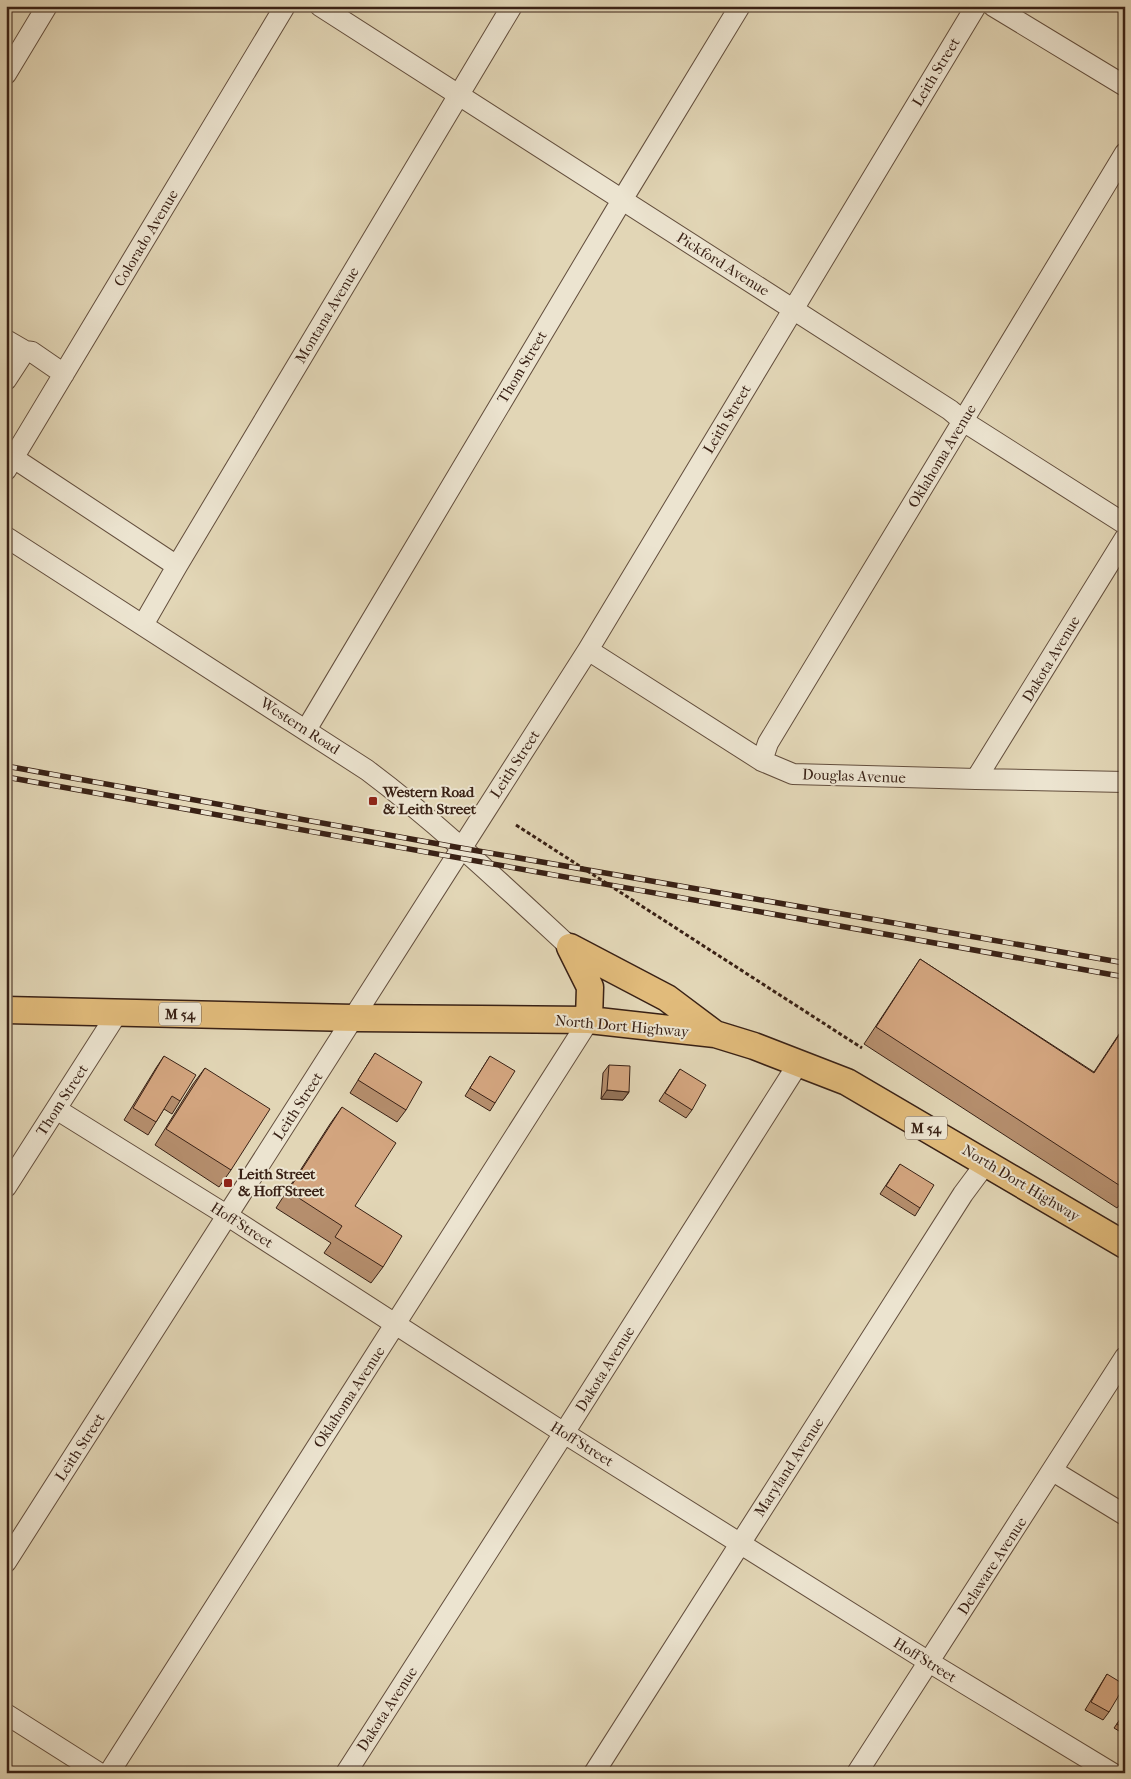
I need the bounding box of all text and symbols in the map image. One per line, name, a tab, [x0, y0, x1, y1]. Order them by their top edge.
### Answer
street label: Leith Street	[908, 34, 964, 110]
street label: Colorado Avenue	[110, 186, 182, 290]
street label: Pickford Avenue	[673, 228, 773, 300]
street label: Montana Avenue	[291, 263, 363, 366]
street label: Thom Street	[493, 327, 551, 407]
street label: Leith Street	[699, 381, 755, 457]
street label: Oklahoma Avenue	[904, 400, 980, 511]
street label: Dakota Avenue	[1018, 612, 1084, 705]
street label: Western Road	[256, 693, 344, 759]
street label: Leith Street	[486, 726, 544, 801]
street label: Douglas Avenue	[802, 765, 907, 787]
place label: Western Road & Leith Street	[382, 783, 477, 818]
marker: Western Road & Leith Street	[367, 795, 379, 807]
road number: M 54	[159, 1002, 201, 1026]
street label: North Dort Highway	[554, 1011, 691, 1041]
street label: Thom Street	[32, 1060, 92, 1139]
street label: Leith Street	[269, 1068, 327, 1143]
road number: M 54	[905, 1116, 947, 1140]
street label: North Dort Highway	[959, 1141, 1084, 1226]
place label: Leith Street & Hoff Street	[238, 1165, 325, 1200]
marker: Leith Street & Hoff Street	[222, 1177, 234, 1189]
street label: Hoff Street	[207, 1198, 277, 1252]
street label: Dakota Avenue	[572, 1322, 639, 1415]
street label: Oklahoma Avenue	[309, 1342, 389, 1451]
street label: Leith Street	[51, 1409, 109, 1484]
street label: Maryland Avenue	[750, 1414, 828, 1520]
street label: Hoff Street	[547, 1418, 617, 1471]
street label: Delaware Avenue	[954, 1513, 1031, 1618]
street label: Hoff Street	[890, 1634, 960, 1687]
street label: Dakota Avenue	[353, 1663, 421, 1755]

